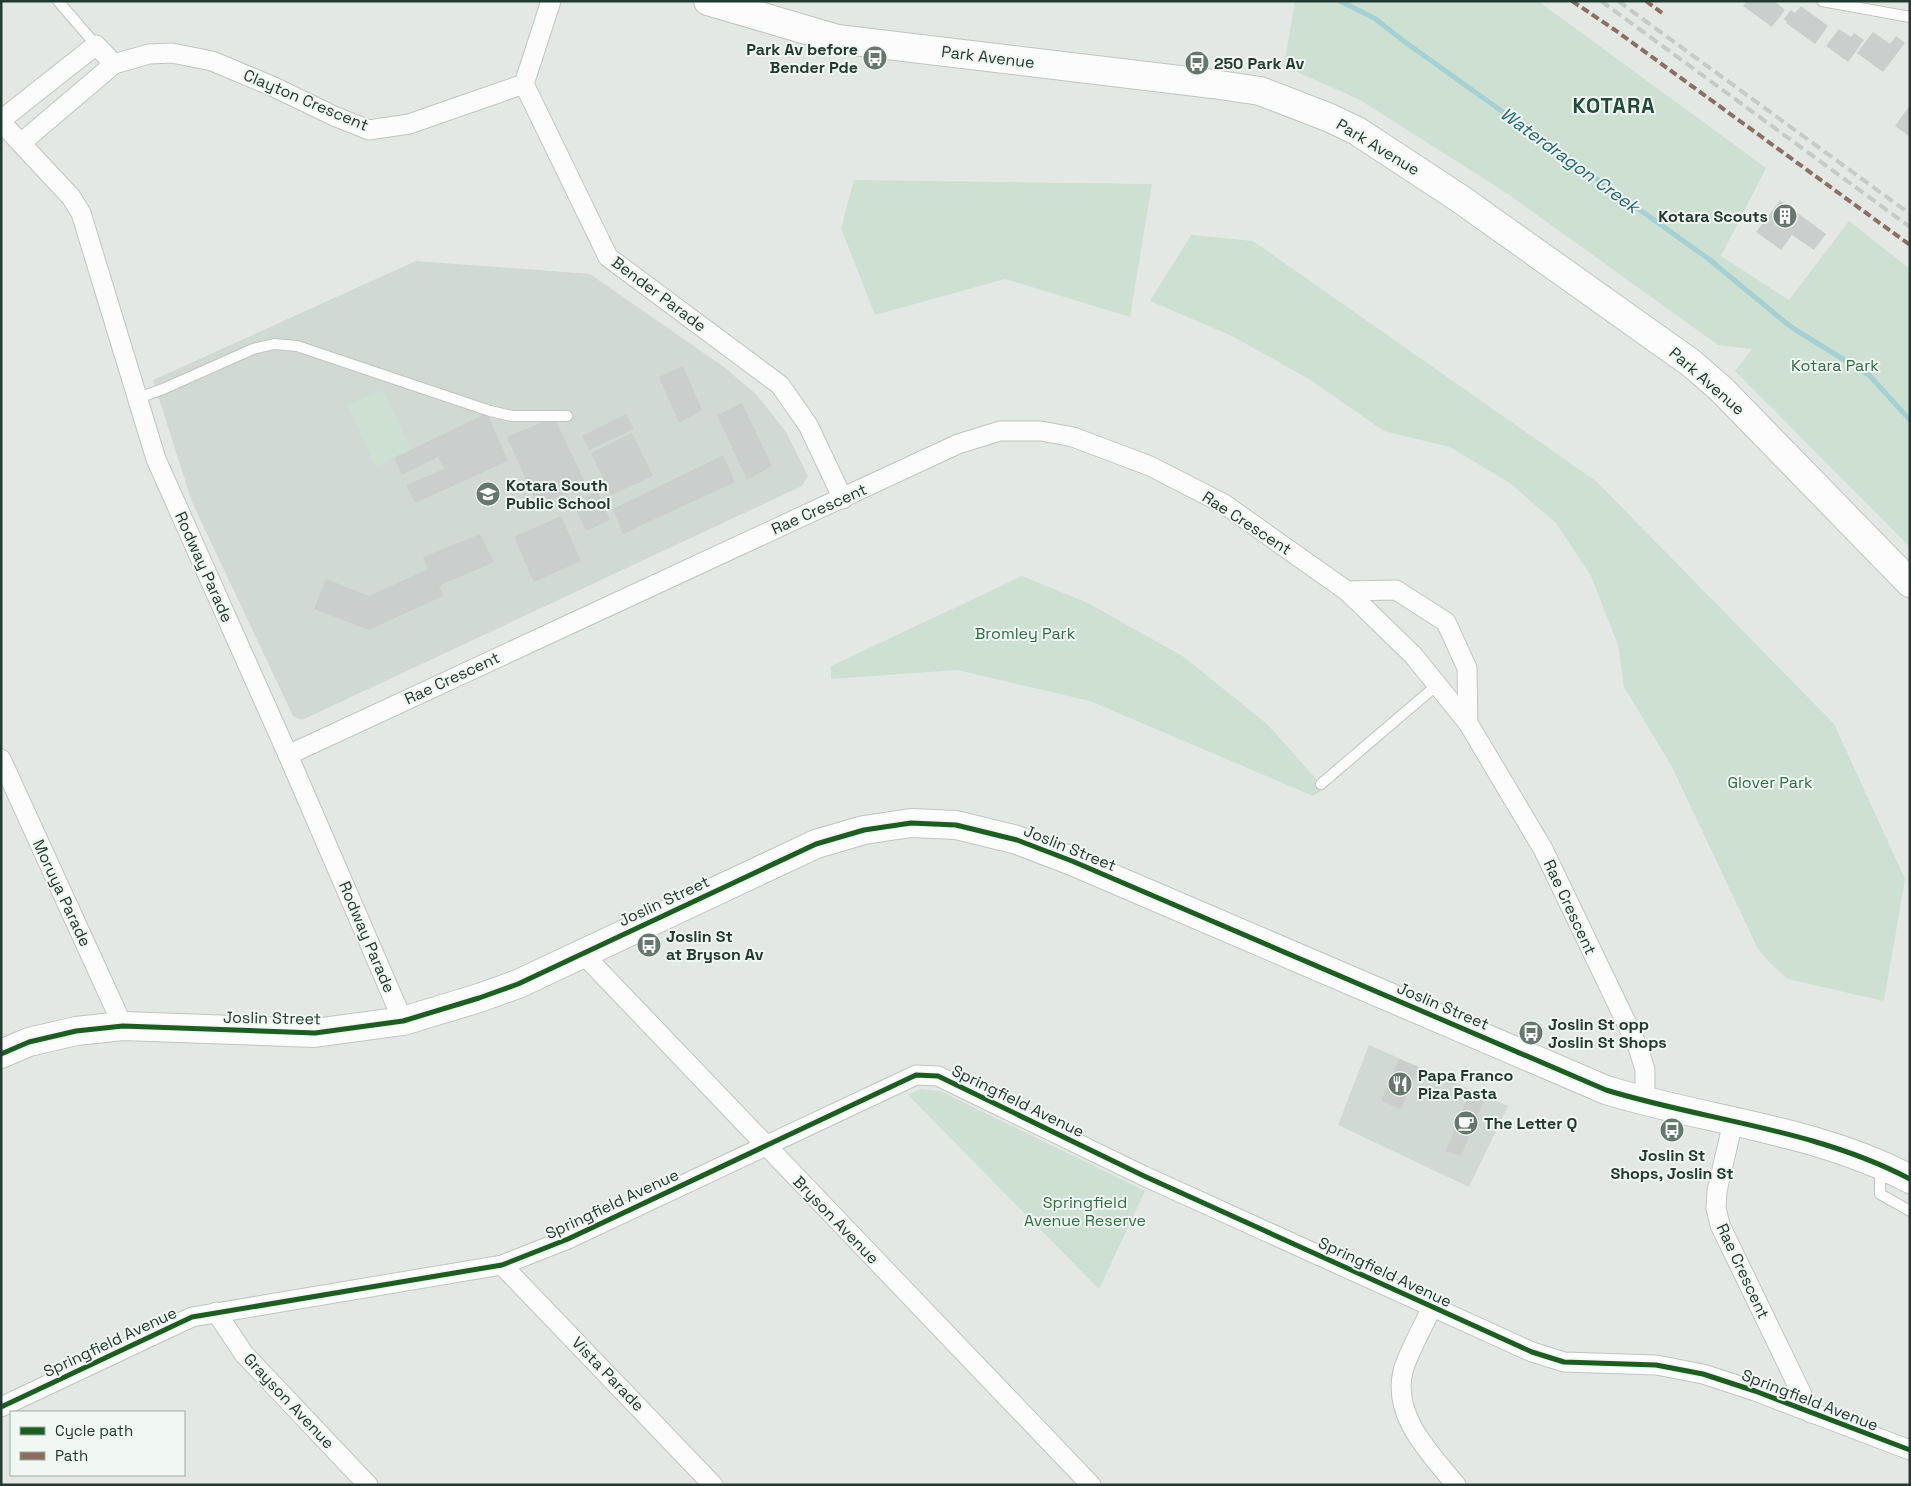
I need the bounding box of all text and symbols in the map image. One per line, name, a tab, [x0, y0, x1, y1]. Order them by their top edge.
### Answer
place label: Park Av before Bender Pde	[746, 39, 858, 78]
street label: Park Avenue	[940, 41, 1036, 73]
bus stop icon: Park Av before Bender Pde	[862, 45, 888, 71]
bus stop icon: 250 Park Av	[1184, 50, 1210, 76]
place label: 250 Park Av	[1214, 53, 1305, 74]
street label: Clayton Crescent	[240, 64, 372, 136]
district label: KOTARA	[1572, 92, 1656, 119]
water label: Waterdragon Creek	[1496, 102, 1646, 219]
street label: Park Avenue	[1332, 114, 1424, 180]
building icon: Kotara Scouts	[1772, 203, 1798, 229]
place label: Kotara Scouts	[1658, 206, 1768, 227]
street label: Bender Parade	[608, 252, 710, 336]
street label: Park Avenue	[1665, 342, 1749, 420]
park label: Kotara Park	[1791, 355, 1879, 376]
place label: Kotara South Public School	[506, 475, 610, 514]
street label: Rae Crescent	[768, 479, 870, 539]
school or university icon: Kotara South Public School	[475, 481, 501, 507]
street label: Rae Crescent	[1198, 486, 1296, 560]
street label: Rodway Parade	[170, 508, 238, 626]
park label: Bromley Park	[975, 623, 1076, 644]
street label: Rae Crescent	[401, 647, 503, 709]
park label: Glover Park	[1727, 772, 1813, 793]
street label: Joslin Street	[1021, 820, 1119, 876]
street label: Moruya Parade	[28, 836, 96, 950]
street label: Rae Crescent	[1539, 856, 1601, 958]
street label: Joslin Street	[615, 871, 713, 931]
street label: Rodway Parade	[334, 878, 400, 996]
place label: Joslin St at Bryson Av	[666, 926, 764, 965]
bus stop icon: Joslin St at Bryson Av	[636, 932, 662, 958]
street label: Joslin Street	[1394, 977, 1492, 1035]
street label: Joslin Street	[223, 1007, 321, 1029]
place label: Joslin St opp Joslin St Shops	[1548, 1014, 1667, 1053]
bus stop icon: Joslin St opp Joslin St Shops	[1518, 1020, 1544, 1046]
street label: Springfield Avenue	[948, 1060, 1088, 1142]
place label: Papa Franco Piza Pasta	[1418, 1065, 1513, 1104]
restaurant icon: Papa Franco Piza Pasta	[1387, 1071, 1413, 1097]
cafe icon: The Letter Q	[1453, 1110, 1479, 1136]
place label: The Letter Q	[1484, 1113, 1578, 1134]
bus stop icon: Joslin St Shops, Joslin St	[1659, 1117, 1685, 1143]
place label: Joslin St Shops, Joslin St	[1611, 1145, 1733, 1184]
street label: Springfield Avenue	[542, 1164, 682, 1244]
street label: Bryson Avenue	[789, 1171, 883, 1269]
park label: Springfield Avenue Reserve	[1024, 1192, 1146, 1231]
street label: Rae Crescent	[1712, 1220, 1774, 1322]
street label: Springfield Avenue	[1315, 1232, 1455, 1312]
street label: Springfield Avenue	[40, 1302, 180, 1382]
street label: Vista Parade	[567, 1332, 649, 1416]
street label: Grayson Avenue	[239, 1349, 339, 1453]
street label: Springfield Avenue	[1739, 1364, 1881, 1436]
legend	[10, 1411, 185, 1476]
text: Cycle path	[55, 1421, 133, 1440]
text: Path	[55, 1446, 88, 1465]

